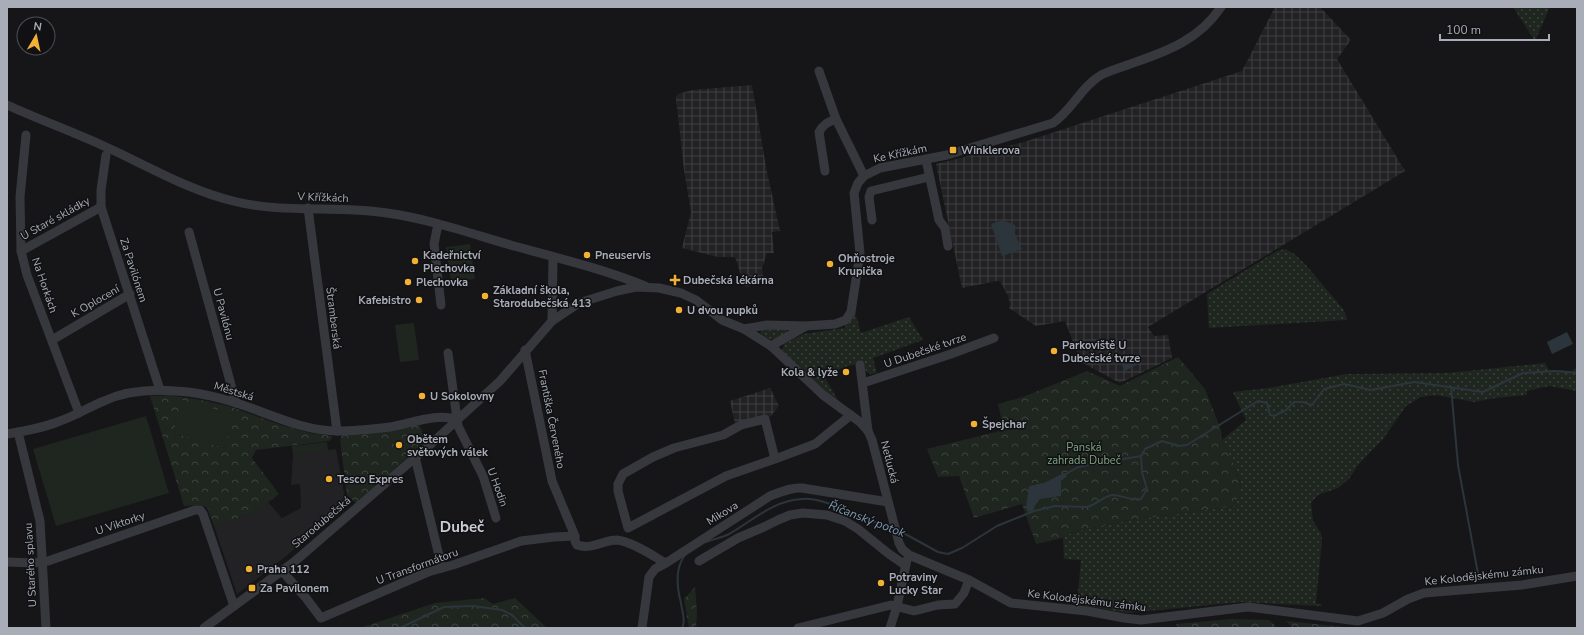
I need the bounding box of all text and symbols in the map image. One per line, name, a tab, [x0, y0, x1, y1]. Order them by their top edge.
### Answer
north arrow	[16, 16, 56, 56]
scale bar	[1440, 16, 1549, 42]
text: N	[32, 19, 43, 35]
text: 100 m	[1446, 22, 1481, 38]
street label: Ke Křížkám	[872, 140, 928, 166]
place label: Winklerova	[961, 143, 1020, 158]
marker: Winklerova	[948, 145, 958, 155]
street label: V Křížkách	[296, 189, 349, 206]
street label: U Staré skládky	[18, 193, 93, 244]
street label: Za Pavilónem	[116, 236, 151, 304]
place label: Kadeřnictví Plechovka	[423, 248, 482, 276]
place label: Pneuservis	[595, 248, 651, 263]
marker: Pneuservis	[582, 250, 592, 260]
place label: Ohňostroje Krupička	[838, 251, 895, 279]
street label: Na Horkách	[28, 255, 61, 315]
marker: Kadeřnictví Plechovka	[410, 256, 420, 266]
marker: Ohňostroje Krupička	[825, 259, 835, 269]
place label: Dubečská lékárna	[683, 273, 774, 288]
place label: Plechovka	[416, 275, 468, 290]
marker: Dubečská lékárna	[670, 275, 680, 285]
marker: Plechovka	[403, 277, 413, 287]
street label: K Oplocení	[68, 281, 123, 321]
place label: Základní škola, Starodubečská 413	[493, 283, 591, 311]
street label: U Pavilónu	[209, 286, 238, 342]
street label: Štramberská	[322, 286, 346, 350]
marker: Základní škola, Starodubečská 413	[480, 291, 490, 301]
place label: Kafebistro	[358, 293, 411, 308]
marker: Kafebistro	[414, 295, 424, 305]
place label: U dvou pupků	[687, 303, 758, 318]
marker: U dvou pupků	[674, 305, 684, 315]
street label: U Dubečské tvrze	[882, 329, 969, 372]
place label: Parkoviště U Dubečské tvrze	[1062, 338, 1140, 366]
marker: Parkoviště U Dubečské tvrze	[1049, 346, 1059, 356]
place label: Kola & lyže	[781, 365, 838, 380]
marker: Kola & lyže	[841, 367, 851, 377]
street label: Františka Červeného	[535, 368, 569, 470]
street label: Městská	[212, 378, 256, 405]
place label: U Sokolovny	[430, 389, 494, 404]
marker: U Sokolovny	[417, 391, 427, 401]
place label: Špejchar	[982, 416, 1027, 432]
marker: Špejchar	[969, 419, 979, 429]
place label: Obětem světových válek	[407, 432, 489, 460]
street label: Netlucká	[877, 439, 902, 485]
marker: Obětem světových válek	[394, 440, 404, 450]
park label: Panská zahrada Dubeč	[1047, 440, 1121, 468]
street label: U Hodin	[484, 466, 512, 509]
place label: Tesco Expres	[337, 472, 403, 487]
marker: Tesco Expres	[324, 474, 334, 484]
street label: Starodubečská	[289, 493, 354, 552]
water label: Říčanský potok	[826, 497, 908, 541]
street label: Mikova	[704, 498, 741, 529]
street label: U Viktorky	[94, 508, 147, 539]
district label: Dubeč	[440, 517, 484, 537]
street label: U Starého splavu	[21, 522, 40, 608]
street label: U Transformátoru	[374, 545, 460, 588]
place label: Praha 112	[257, 562, 310, 577]
street label: Ke Kolodějskému zámku	[1424, 562, 1544, 589]
marker: Praha 112	[244, 564, 254, 574]
place label: Potraviny Lucky Star	[889, 570, 943, 598]
marker: Potraviny Lucky Star	[876, 578, 886, 588]
place label: Za Pavilonem	[260, 581, 329, 596]
marker: Za Pavilonem	[247, 583, 257, 593]
street label: Ke Kolodějskému zámku	[1027, 586, 1147, 615]

